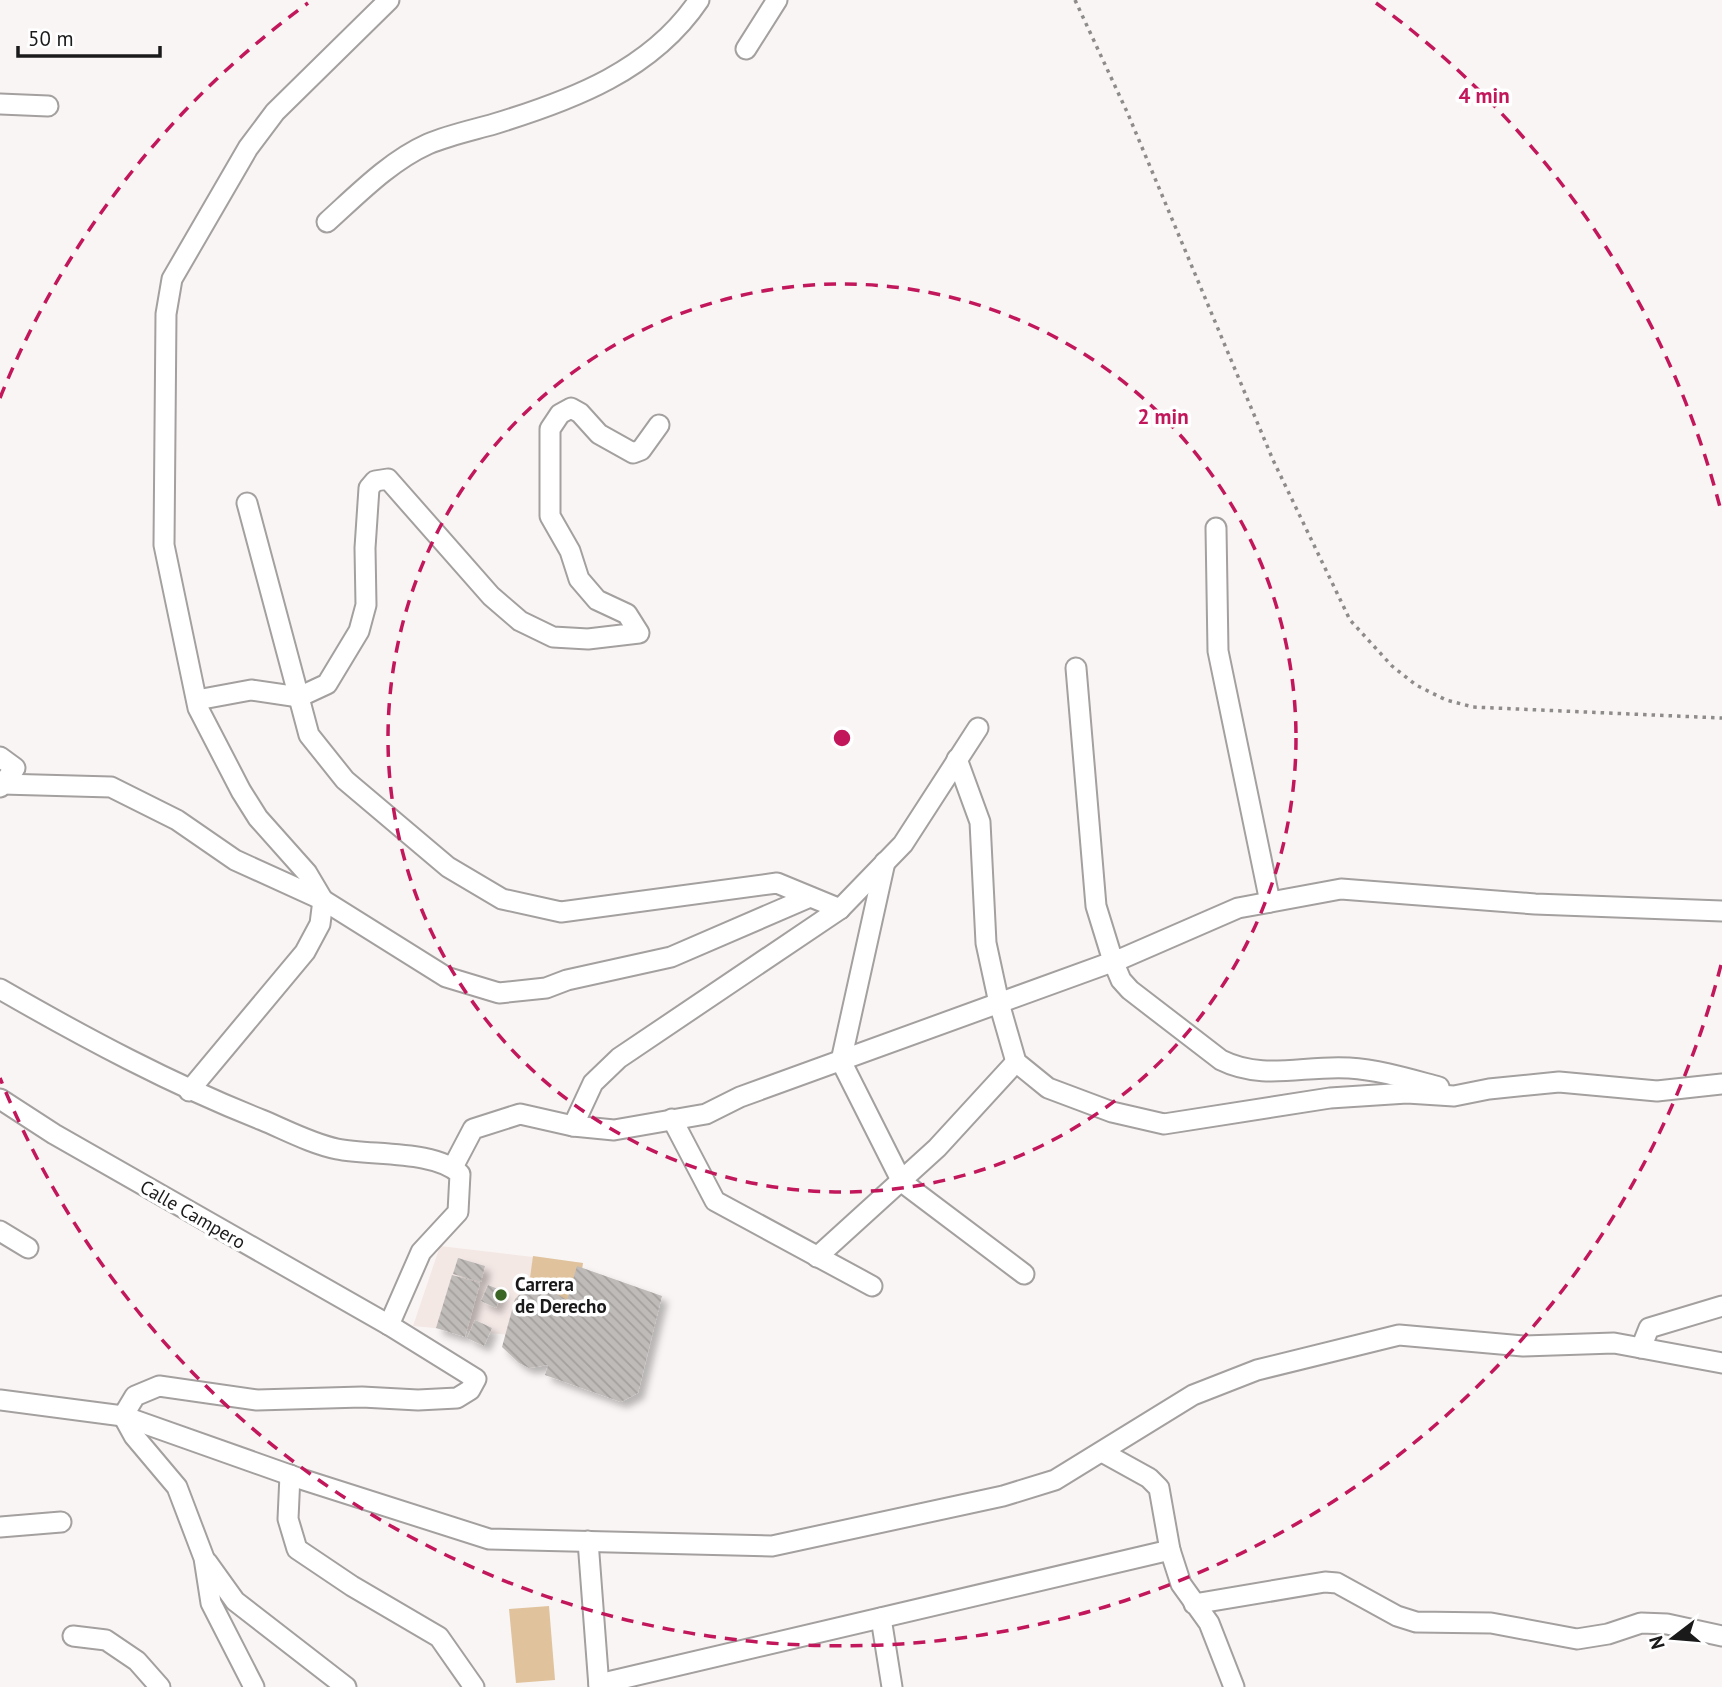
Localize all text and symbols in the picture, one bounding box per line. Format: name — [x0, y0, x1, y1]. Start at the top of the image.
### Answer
scale bar — [18, 14, 159, 58]
text: 50 m — [28, 25, 74, 52]
text: 4 min — [1458, 82, 1510, 109]
text: 2 min — [1137, 403, 1189, 430]
centre of rings — [830, 726, 854, 750]
street label: Calle Campero — [136, 1174, 250, 1254]
place label: Carrera de Derecho — [515, 1272, 607, 1318]
marker: Carrera de Derecho — [493, 1287, 509, 1303]
north arrow — [1638, 1603, 1708, 1673]
text: N — [1643, 1633, 1670, 1652]

